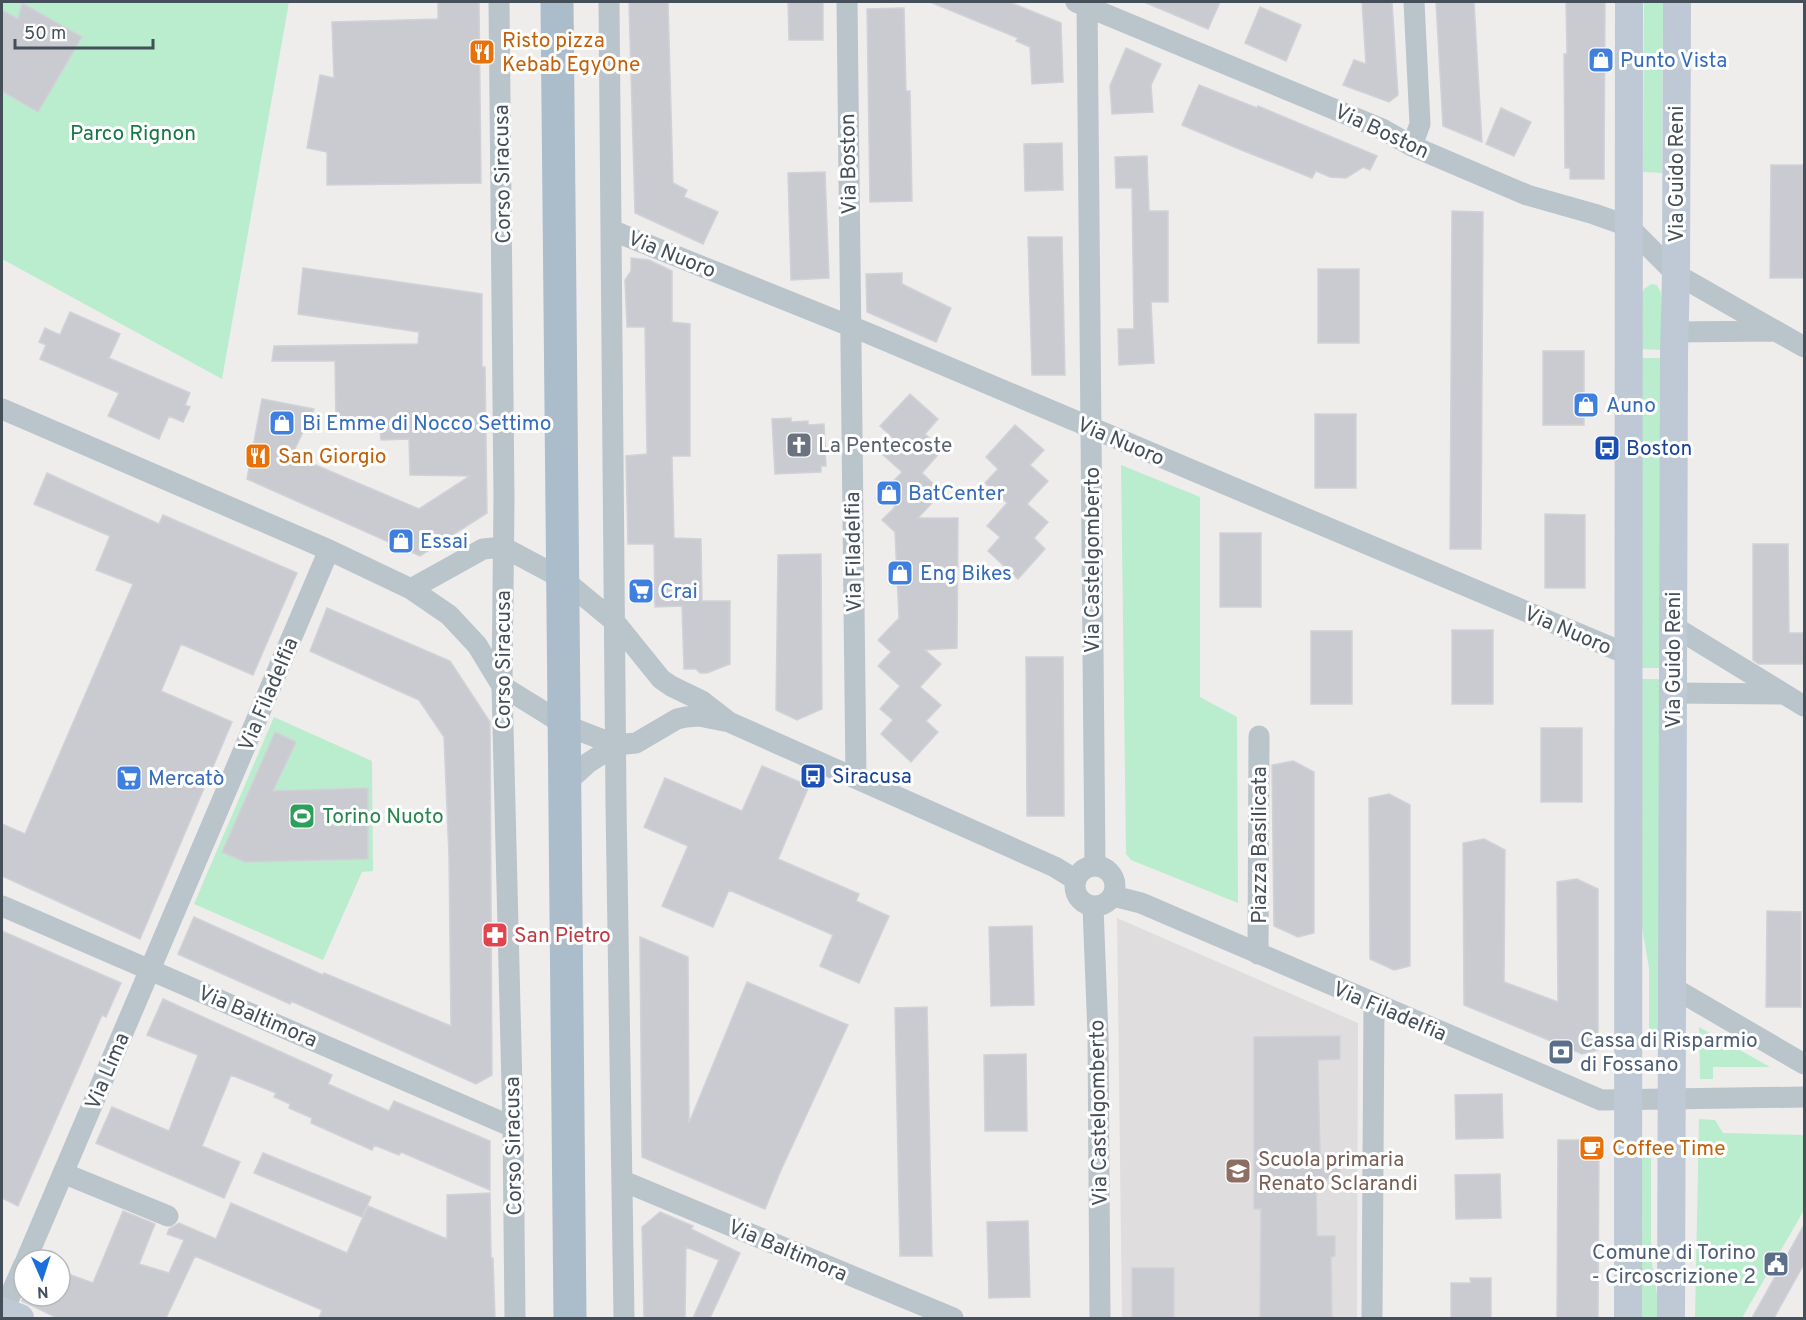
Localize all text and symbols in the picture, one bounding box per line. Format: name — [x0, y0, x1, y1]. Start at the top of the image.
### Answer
scale bar — [15, 12, 153, 50]
text: 50 m — [24, 23, 66, 46]
place label: Risto pizza Kebab EgyOne — [502, 28, 640, 79]
restaurant icon: Risto pizza Kebab EgyOne — [467, 37, 497, 67]
shop icon: Punto Vista — [1586, 45, 1616, 75]
place label: Punto Vista — [1620, 48, 1727, 75]
street label: Via Boston — [1330, 99, 1433, 166]
street label: Corso Siracusa — [489, 104, 518, 244]
street label: Via Guido Reni — [1664, 105, 1691, 243]
street label: Via Boston — [835, 113, 864, 215]
park label: Parco Rignon — [70, 121, 196, 148]
street label: Via Nuoro — [623, 226, 719, 285]
shop icon: Auno — [1571, 390, 1601, 420]
place label: Auno — [1606, 393, 1656, 420]
shop icon: Bi Emme di Nocco Settimo — [267, 408, 297, 438]
place label: Bi Emme di Nocco Settimo — [302, 411, 552, 438]
street label: Via Nuoro — [1073, 412, 1168, 473]
church icon: La Pentecoste — [784, 430, 814, 460]
place label: La Pentecoste — [818, 433, 952, 460]
bus stop icon: Boston — [1592, 433, 1622, 463]
place label: Boston — [1626, 436, 1692, 463]
restaurant icon: San Giorgio — [243, 441, 273, 471]
place label: San Giorgio — [278, 444, 387, 471]
street label: Via Castelgomberto — [1080, 467, 1107, 653]
shop icon: BatCenter — [874, 478, 904, 508]
place label: BatCenter — [908, 481, 1005, 508]
street label: Via Filadelfia — [840, 491, 869, 613]
shop icon: Essai — [386, 526, 416, 556]
place label: Essai — [420, 529, 468, 556]
shop icon: Eng Bikes — [885, 558, 915, 588]
place label: Eng Bikes — [920, 561, 1012, 588]
supermarket icon: Crai — [626, 576, 656, 606]
place label: Crai — [660, 579, 698, 606]
street label: Corso Siracusa — [491, 590, 518, 730]
street label: Via Guido Reni — [1661, 591, 1688, 729]
street label: Via Nuoro — [1520, 601, 1615, 662]
street label: Via Filadelfia — [233, 634, 305, 756]
bus stop icon: Siracusa — [798, 761, 828, 791]
supermarket icon: Mercatò — [114, 763, 144, 793]
place label: Siracusa — [832, 764, 912, 791]
place label: Mercatò — [148, 766, 225, 793]
street label: Piazza Basilicata — [1247, 766, 1274, 924]
sports icon: Torino Nuoto — [287, 801, 317, 831]
place label: Torino Nuoto — [322, 804, 444, 831]
pharmacy icon: San Pietro — [480, 920, 510, 950]
place label: San Pietro — [514, 923, 611, 950]
street label: Via Filadelfia — [1328, 976, 1450, 1048]
street label: Via Baltimora — [194, 980, 321, 1055]
street label: Via Castelgomberto — [1084, 1019, 1115, 1206]
place label: Cassa di Risparmio di Fossano — [1580, 1028, 1758, 1079]
street label: Via Lima — [80, 1029, 137, 1114]
bank icon: Cassa di Risparmio di Fossano — [1546, 1037, 1576, 1067]
street label: Corso Siracusa — [500, 1076, 529, 1216]
cafe icon: Coffee Time — [1577, 1133, 1607, 1163]
place label: Coffee Time — [1612, 1136, 1726, 1163]
place label: Scuola primaria Renato Sclarandi — [1258, 1147, 1418, 1198]
school or university icon: Scuola primaria Renato Sclarandi — [1223, 1156, 1253, 1186]
street label: Via Baltimora — [724, 1214, 851, 1289]
place label: Comune di Torino - Circoscrizione 2 — [1592, 1240, 1756, 1291]
north arrow — [12, 1248, 72, 1308]
public building icon: Comune di Torino - Circoscrizione 2 — [1761, 1249, 1791, 1279]
text: N — [36, 1281, 49, 1301]

